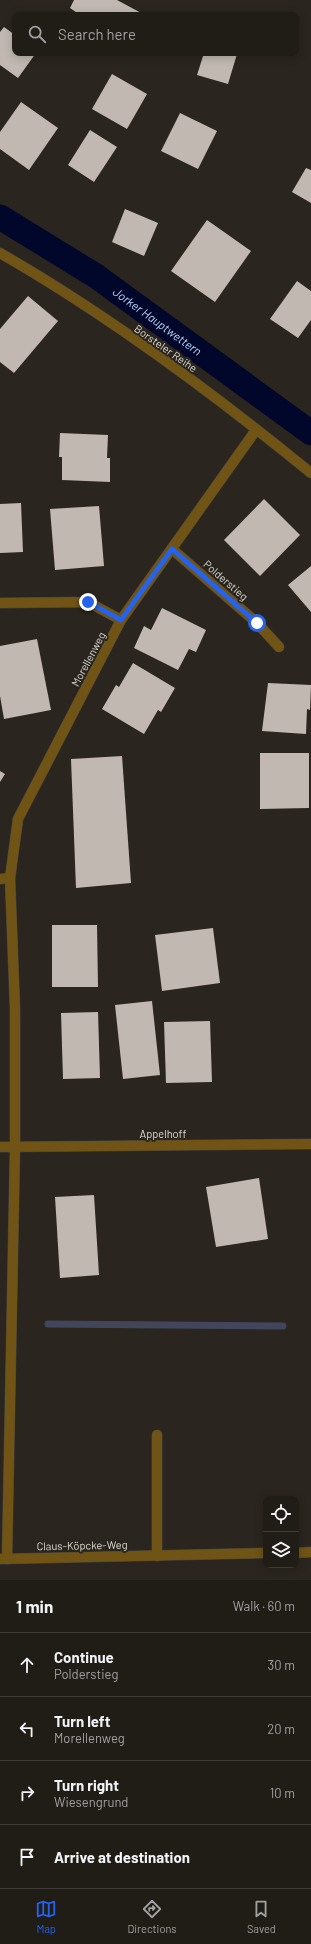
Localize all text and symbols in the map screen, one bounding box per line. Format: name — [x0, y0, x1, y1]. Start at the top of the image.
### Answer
search box — [12, 12, 299, 56]
icon: search — [26, 23, 48, 45]
text: Search here — [58, 25, 136, 43]
water label: Jorker Hauptwettern — [111, 284, 205, 358]
street label: Borsteler Reihe — [132, 322, 200, 374]
street label: Polderstieg — [201, 557, 251, 603]
route end — [79, 593, 97, 611]
route start — [248, 614, 266, 632]
street label: Morellenweg — [68, 629, 108, 689]
street label: Appelhoff — [140, 1127, 186, 1140]
map controls — [263, 1496, 299, 1568]
button: locate — [263, 1496, 299, 1532]
button: layers — [263, 1532, 299, 1568]
street label: Claus-Köpcke-Weg — [36, 1538, 128, 1552]
text: 1 min — [16, 1596, 53, 1616]
text: Walk · 60 m — [233, 1598, 295, 1614]
text: Continue — [54, 1648, 114, 1666]
icon: ahead — [16, 1654, 38, 1676]
text: 30 m — [268, 1657, 295, 1673]
text: Polderstieg — [54, 1666, 118, 1682]
text: Turn left — [54, 1712, 110, 1730]
icon: left — [16, 1718, 38, 1740]
text: 20 m — [267, 1721, 295, 1737]
text: Morellenweg — [54, 1730, 125, 1746]
text: Turn right — [54, 1776, 119, 1794]
icon: right — [16, 1782, 38, 1804]
text: 10 m — [270, 1785, 295, 1801]
text: Wiesengrund — [54, 1794, 128, 1810]
icon: arrive — [16, 1846, 38, 1868]
text: Arrive at destination — [54, 1848, 190, 1866]
tab: Map — [35, 1898, 57, 1935]
tab: Directions — [127, 1898, 177, 1935]
tab: Saved — [247, 1898, 276, 1935]

